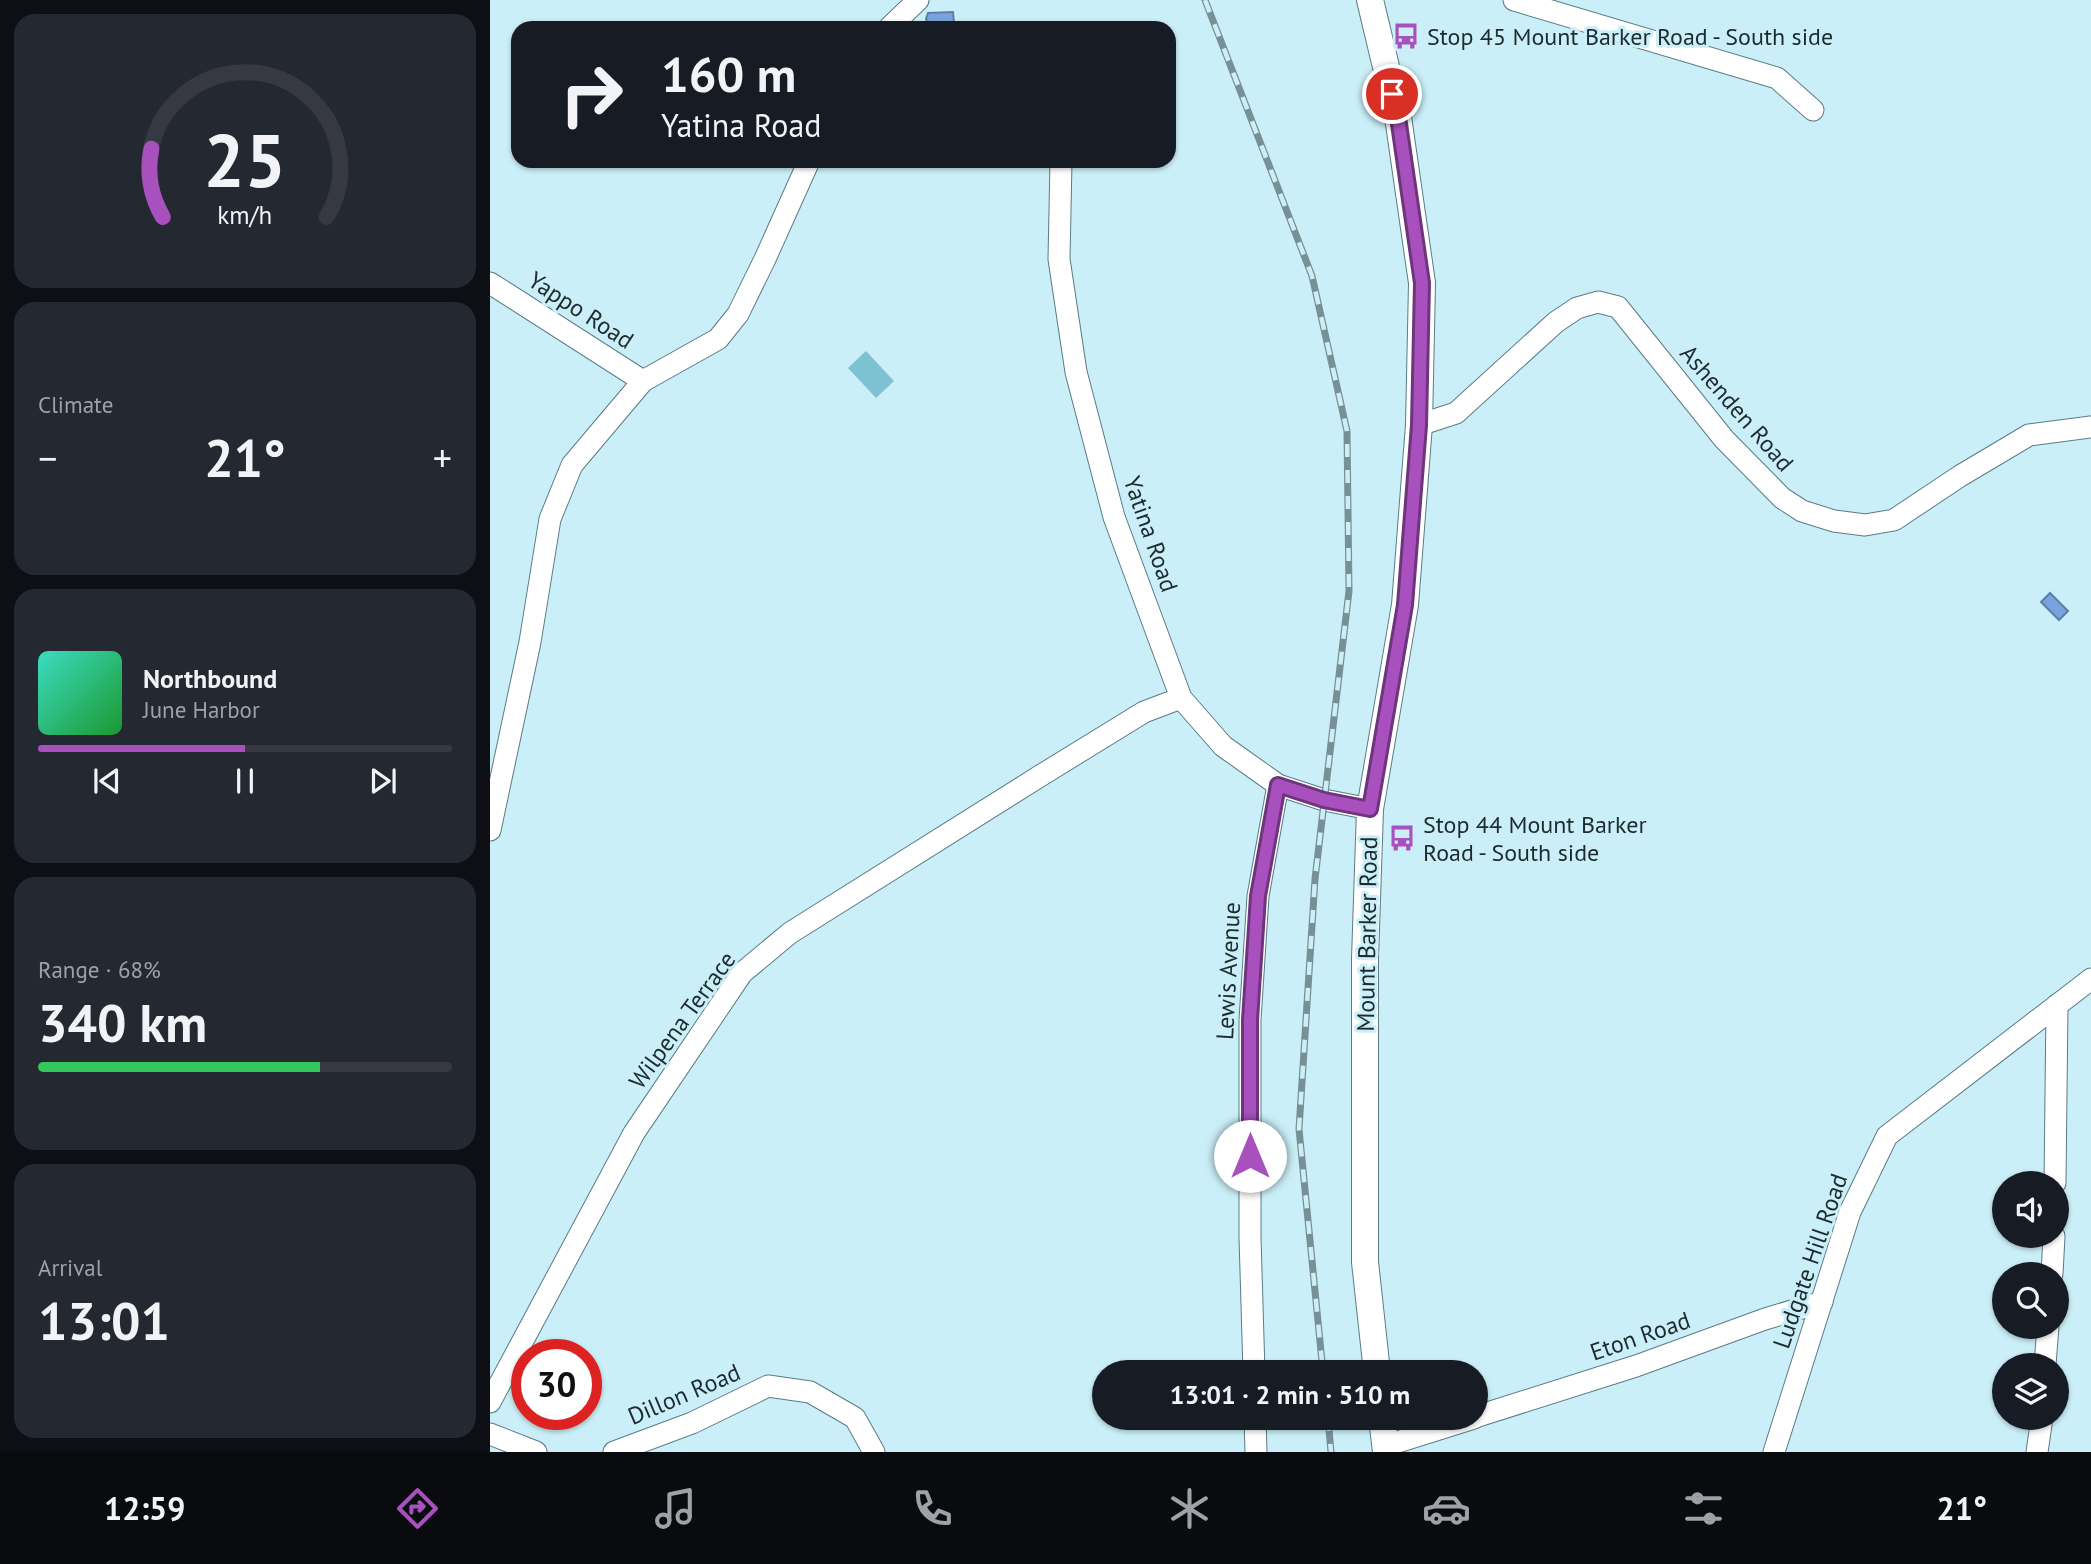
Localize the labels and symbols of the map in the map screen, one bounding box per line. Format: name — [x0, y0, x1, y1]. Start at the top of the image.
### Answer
bus stop icon: Stop 45 Mount Barker Road - South side — [1391, 21, 1421, 51]
place label: Stop 45 Mount Barker Road - South side — [1427, 21, 1833, 52]
pin — [1362, 64, 1422, 124]
street label: Yappo Road — [522, 264, 640, 356]
street label: Ashenden Road — [1673, 338, 1801, 478]
street label: Yatina Road — [1117, 472, 1185, 596]
place label: Stop 44 Mount Barker Road - South side — [1423, 809, 1647, 868]
bus stop icon: Stop 44 Mount Barker Road - South side — [1387, 823, 1417, 853]
street label: Mount Barker Road — [1350, 836, 1384, 1032]
street label: Lewis Avenue — [1209, 901, 1247, 1041]
street label: Wilpena Terrace — [622, 945, 742, 1095]
position arrow — [1213, 1119, 1287, 1193]
street label: Ludgate Hill Road — [1766, 1170, 1854, 1352]
street label: Eton Road — [1586, 1304, 1694, 1368]
speed limit sign: 30 — [511, 1339, 602, 1430]
street label: Dillon Road — [623, 1356, 745, 1432]

